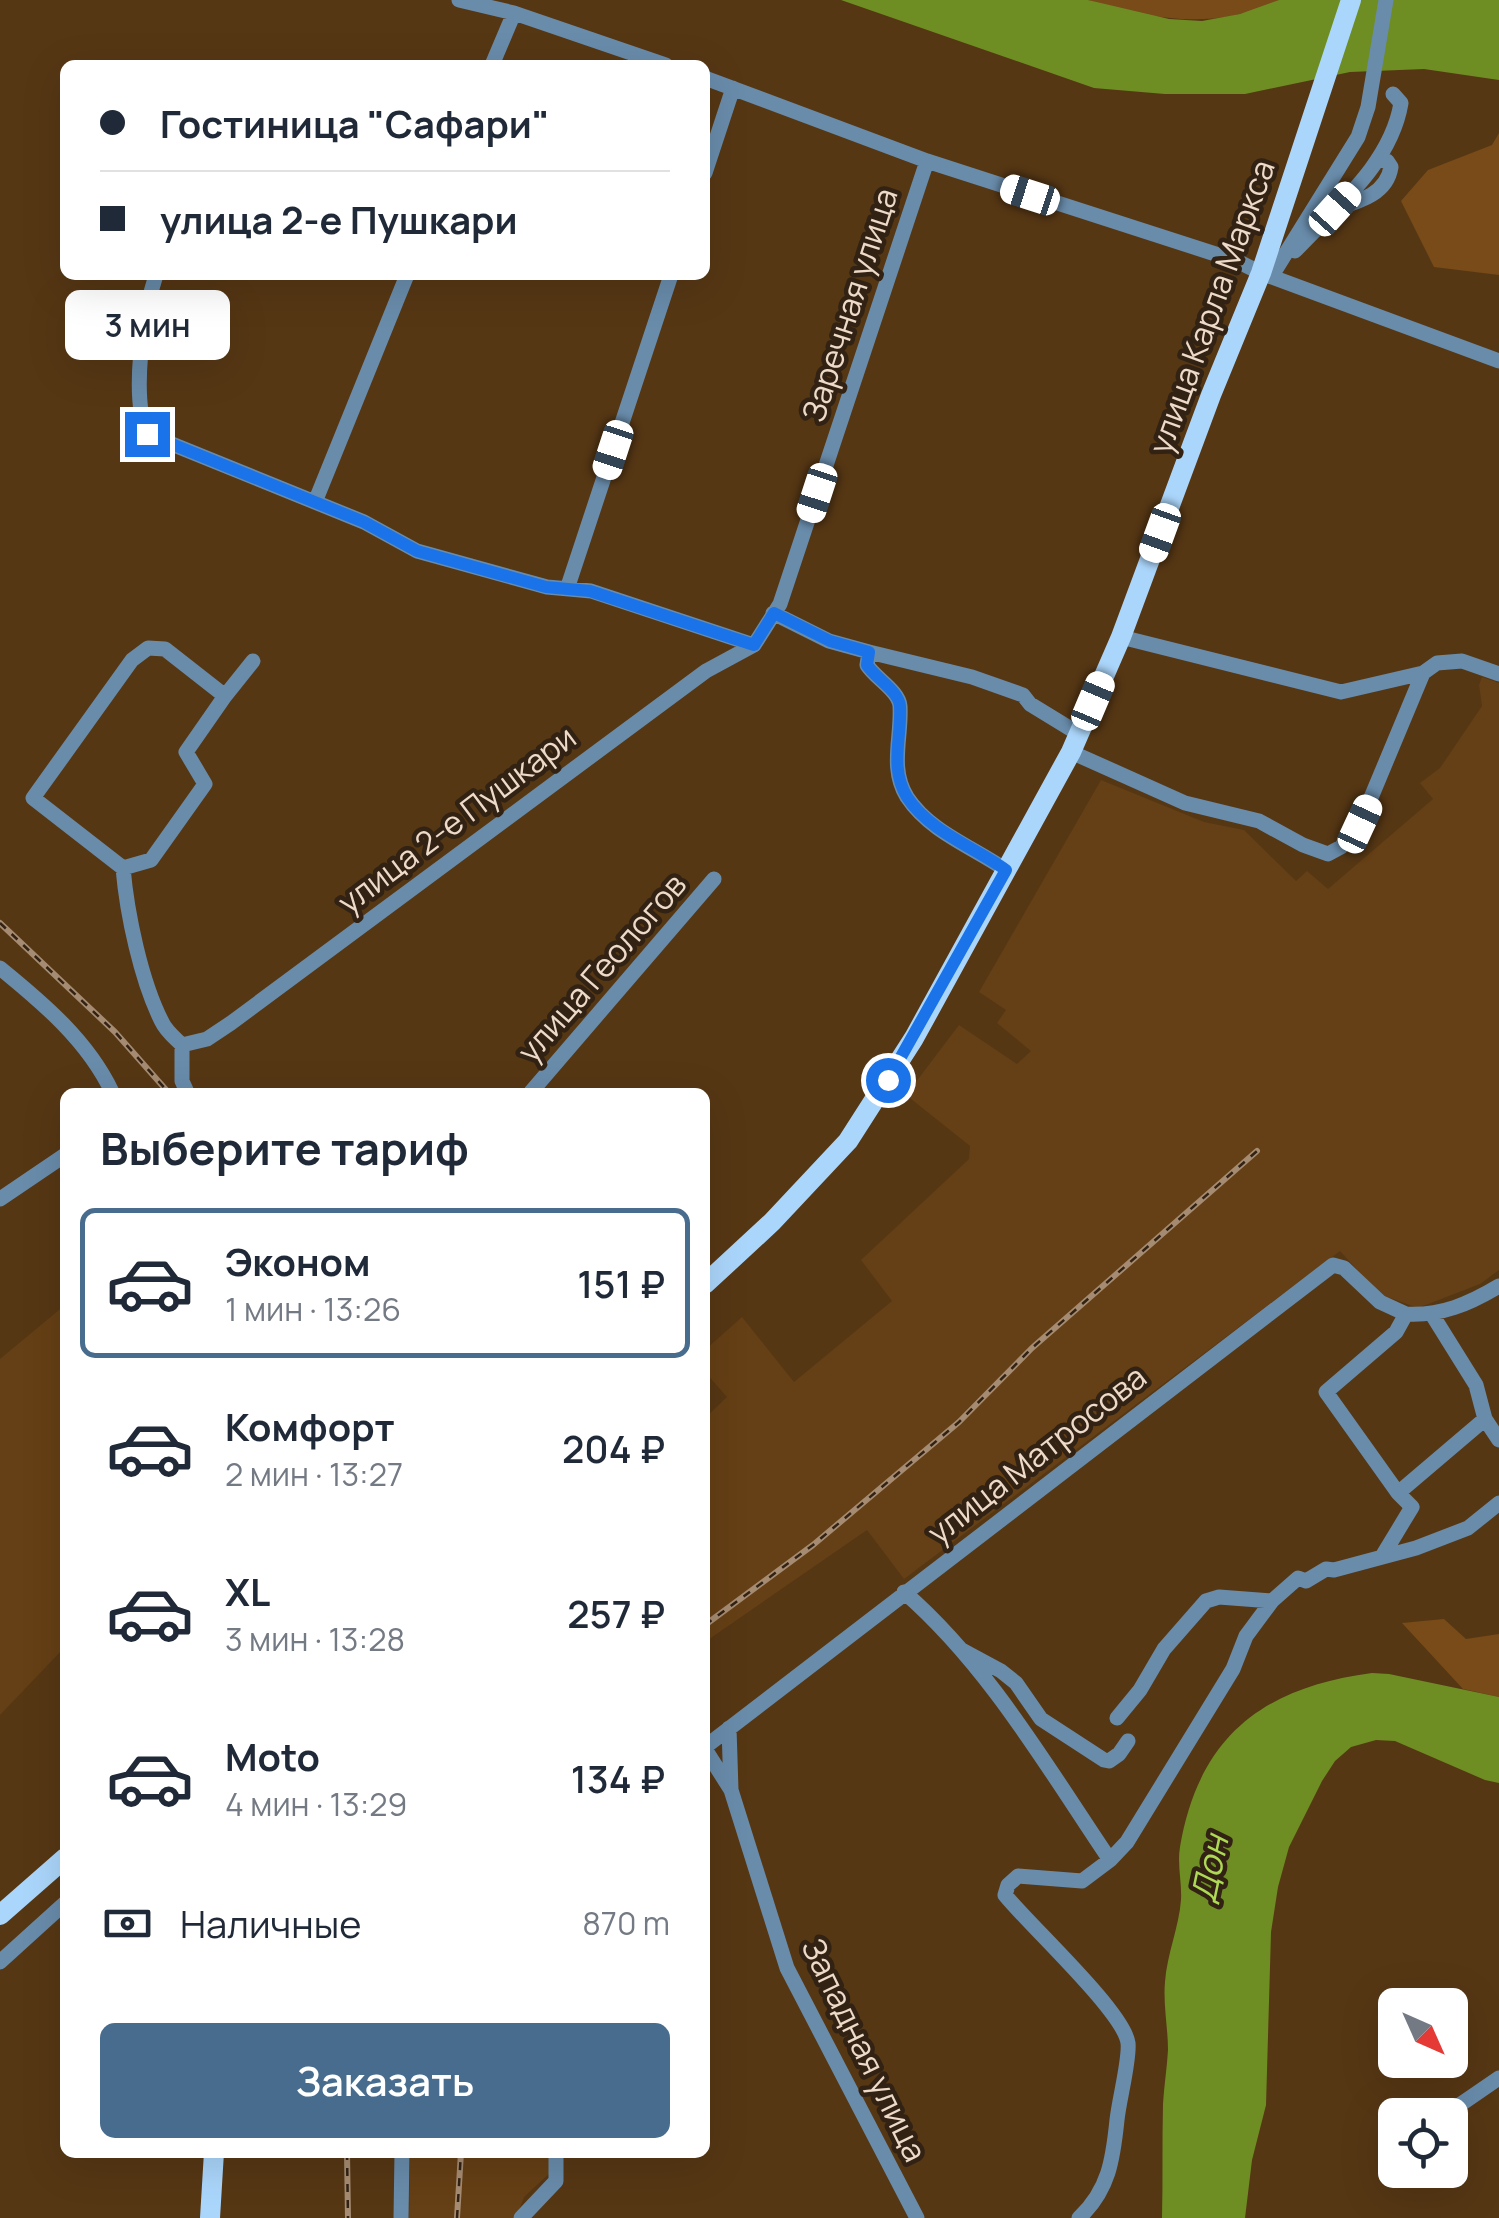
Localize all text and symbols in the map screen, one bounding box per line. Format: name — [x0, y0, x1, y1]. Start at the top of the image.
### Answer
text: Гостиница "Сафари" — [160, 97, 550, 149]
street label: улица Карла Маркса — [1137, 154, 1285, 460]
car — [997, 171, 1063, 219]
car — [1304, 177, 1366, 241]
street label: Заречная улица — [791, 182, 908, 427]
text: улица 2-е Пушкари — [160, 193, 518, 245]
callout: 3 мин — [64, 289, 230, 359]
text: 3 мин — [104, 303, 191, 347]
route end — [125, 412, 170, 457]
car — [589, 417, 637, 483]
car — [793, 460, 841, 526]
car — [1136, 500, 1184, 566]
car — [1067, 668, 1119, 734]
street label: улица 2-е Пушкари — [328, 715, 585, 923]
car — [1334, 790, 1386, 858]
street label: улица Геологов — [507, 863, 696, 1071]
route start — [866, 1058, 911, 1103]
text: Выберите тариф — [100, 1117, 469, 1179]
text: Эконом — [225, 1235, 371, 1287]
icon: car — [105, 1238, 195, 1328]
text: 151 ₽ — [577, 1257, 665, 1309]
text: 1 мин · 13:26 — [225, 1287, 401, 1331]
street label: улица Матросова — [918, 1355, 1155, 1554]
text: Комфорт — [225, 1400, 395, 1452]
icon: car — [105, 1403, 195, 1493]
text: 204 ₽ — [562, 1422, 665, 1474]
text: 2 мин · 13:27 — [225, 1452, 403, 1496]
text: XL — [225, 1565, 270, 1617]
icon: car — [105, 1568, 195, 1658]
text: 257 ₽ — [567, 1587, 665, 1639]
text: 3 мин · 13:28 — [225, 1617, 405, 1661]
text: Moto — [225, 1730, 320, 1782]
icon: car — [105, 1733, 195, 1823]
text: 134 ₽ — [571, 1752, 665, 1804]
text: 4 мин · 13:29 — [225, 1782, 407, 1826]
water label: Дон — [1179, 1829, 1240, 1907]
icon: cash — [100, 1896, 155, 1951]
text: Наличные — [180, 1897, 361, 1949]
text: 870 m — [582, 1901, 670, 1945]
street label: Западная улица — [792, 1931, 938, 2168]
north arrow — [1378, 1988, 1468, 2078]
map controls — [1378, 1988, 1468, 2188]
button: Заказать — [100, 2023, 670, 2138]
button: locate — [1378, 2098, 1468, 2188]

